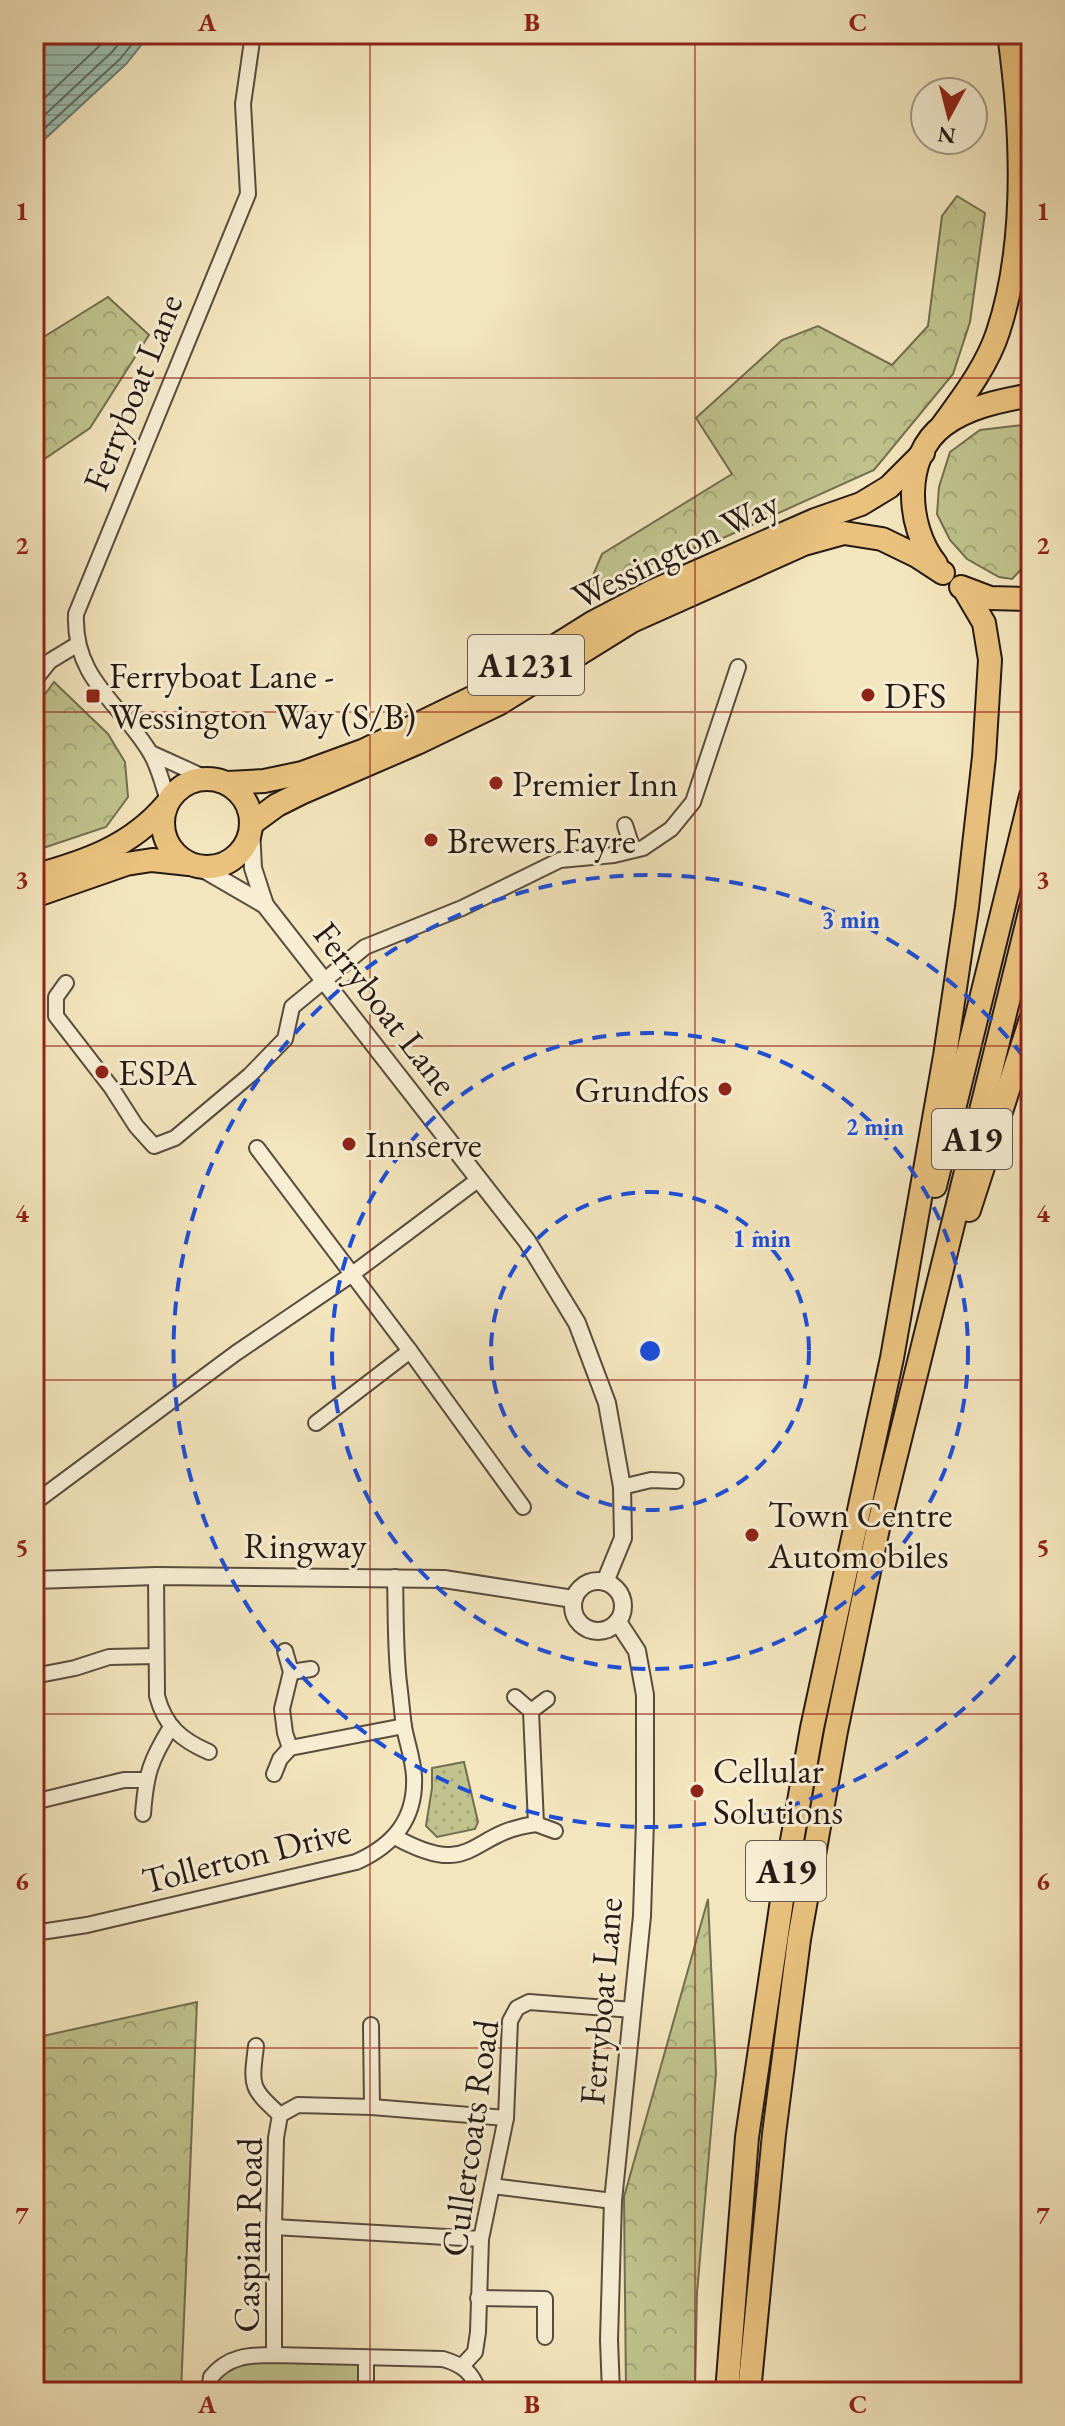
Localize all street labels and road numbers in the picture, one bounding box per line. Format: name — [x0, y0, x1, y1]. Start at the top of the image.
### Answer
street label: Ferryboat Lane — [72, 287, 193, 497]
street label: Wessington Way — [564, 479, 787, 620]
road number: A1231 — [468, 635, 584, 695]
street label: Ferryboat Lane — [303, 912, 468, 1105]
road number: A19 — [932, 1109, 1012, 1169]
street label: Ringway — [243, 1522, 367, 1569]
street label: Tollerton Drive — [137, 1807, 355, 1904]
road number: A19 — [746, 1841, 826, 1901]
street label: Ferryboat Lane — [568, 1895, 633, 2107]
street label: Cullercoats Road — [430, 2016, 509, 2260]
street label: Caspian Road — [222, 2136, 273, 2333]

